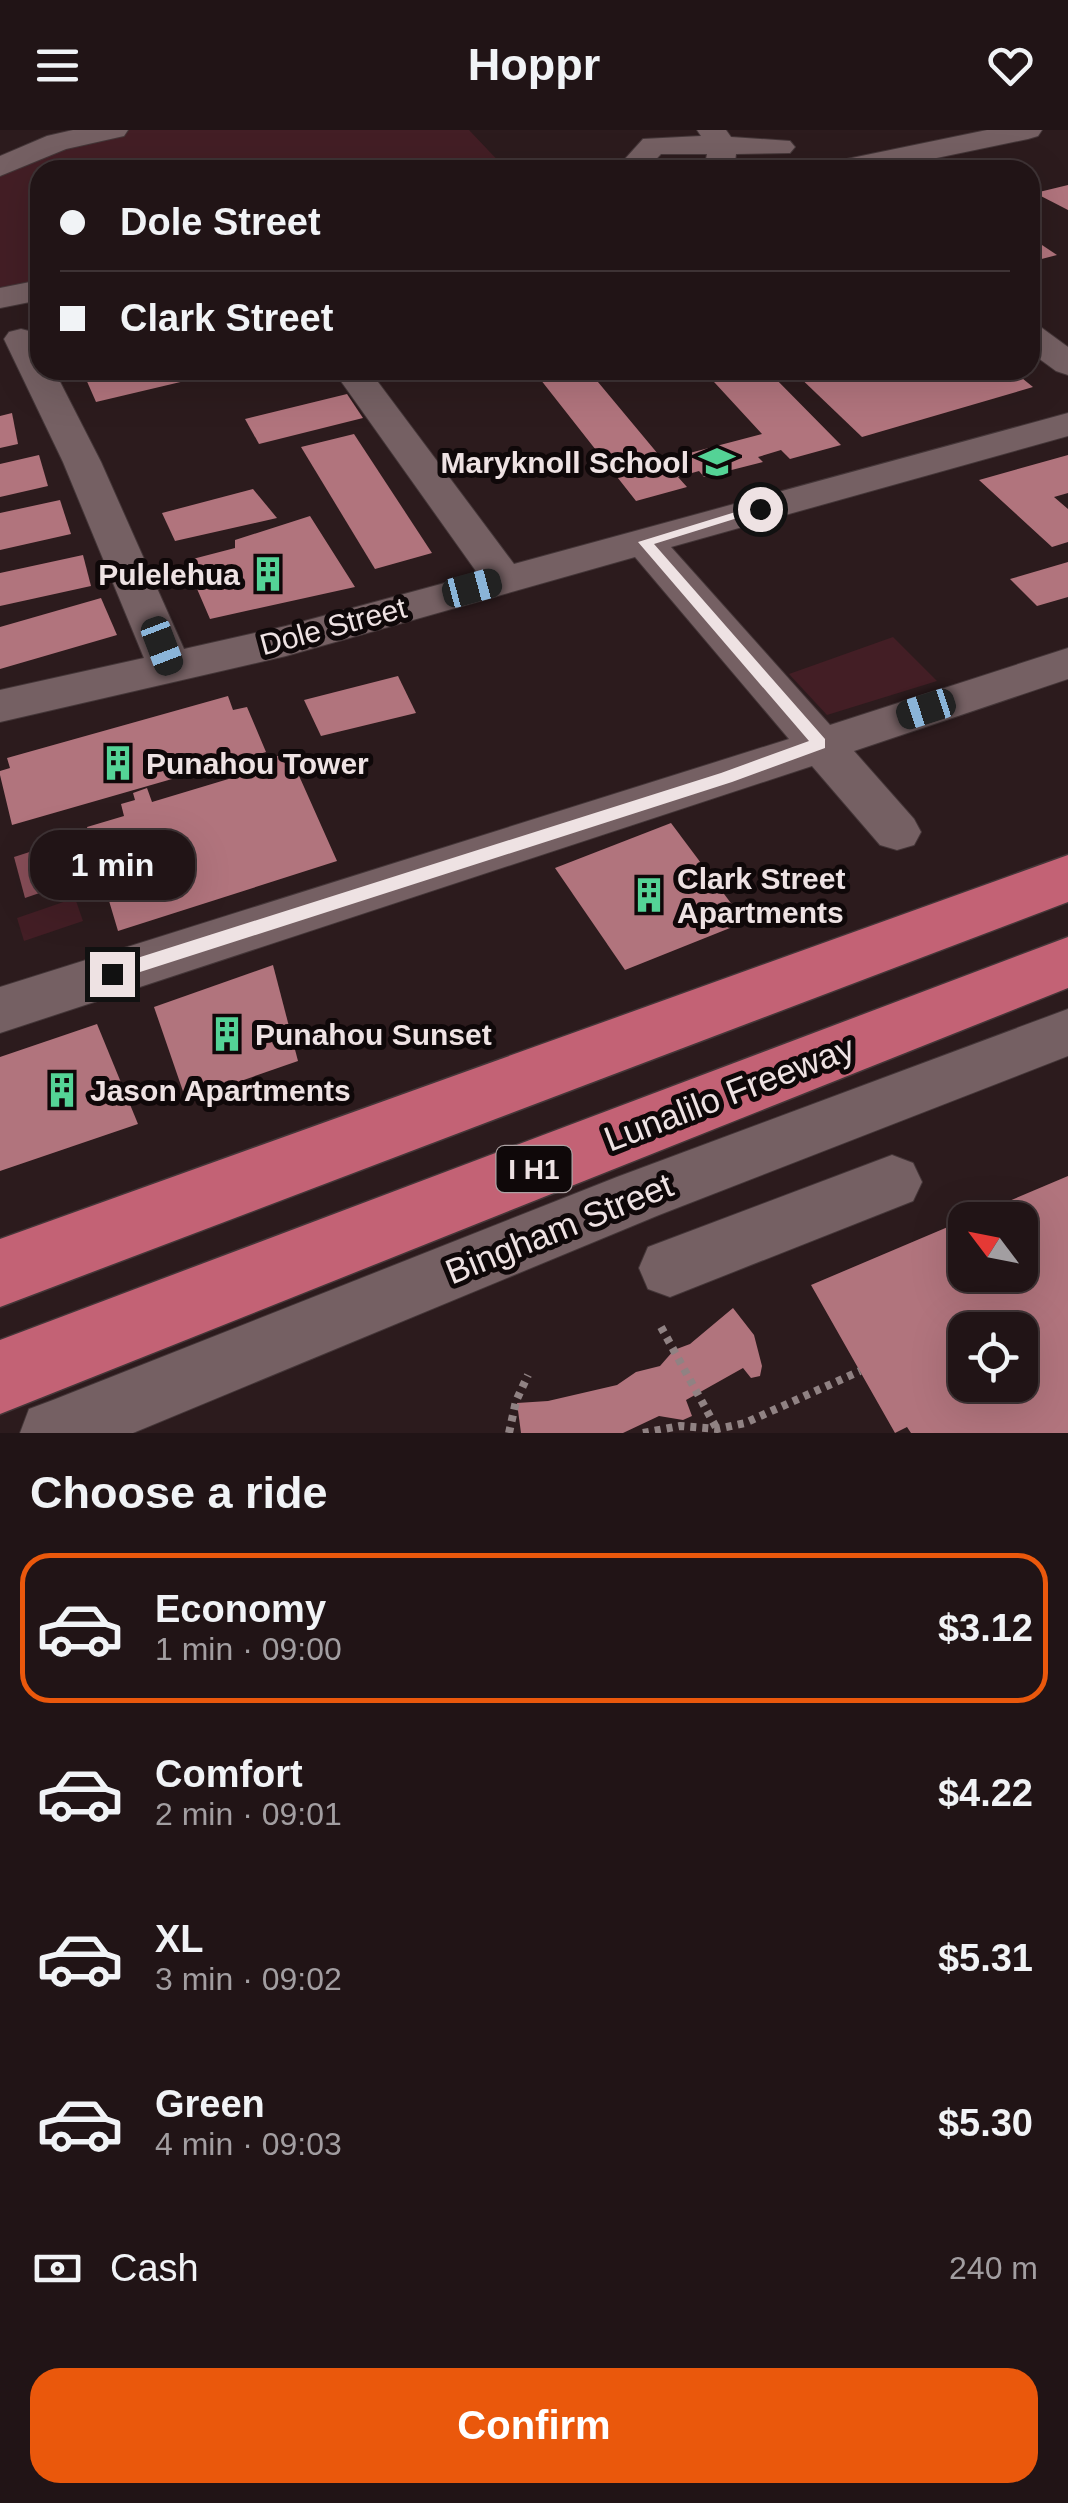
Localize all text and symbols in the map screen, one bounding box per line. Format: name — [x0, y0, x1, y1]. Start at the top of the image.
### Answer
icon: menu — [30, 38, 85, 93]
icon: heart — [983, 38, 1038, 93]
text: Hoppr — [468, 39, 600, 90]
text: Dole Street — [120, 201, 321, 243]
text: Clark Street — [120, 297, 333, 339]
school or university icon: Maryknoll School — [698, 443, 736, 481]
place label: Maryknoll School — [441, 446, 689, 479]
route start — [738, 487, 783, 532]
building icon: Pulelehua — [249, 555, 287, 593]
place label: Pulelehua — [98, 558, 240, 591]
car — [439, 566, 505, 610]
street label: Dole Street — [256, 590, 410, 661]
car — [137, 613, 187, 679]
car — [893, 685, 959, 733]
building icon: Punahou Tower — [99, 744, 137, 782]
place label: Punahou Tower — [146, 747, 369, 780]
callout: 1 min — [29, 829, 194, 899]
text: 1 min — [71, 847, 154, 883]
place label: Clark Street Apartments — [677, 862, 845, 929]
building icon: Clark Street Apartments — [630, 876, 668, 914]
route end — [90, 952, 135, 997]
building icon: Punahou Sunset — [208, 1015, 246, 1053]
place label: Punahou Sunset — [255, 1018, 492, 1051]
street label: Lunalilo Freeway — [599, 1027, 860, 1159]
building icon: Jason Apartments — [43, 1071, 81, 1109]
place label: Jason Apartments — [90, 1074, 351, 1107]
road number: I H1 — [496, 1146, 572, 1192]
street label: Bingham Street — [440, 1165, 678, 1291]
north arrow — [948, 1202, 1038, 1292]
map controls — [948, 1202, 1038, 1402]
button: locate — [948, 1312, 1038, 1402]
text: Choose a ride — [30, 1467, 328, 1518]
icon: car — [35, 1583, 125, 1673]
text: Economy — [155, 1588, 326, 1630]
text: $3.12 — [938, 1607, 1033, 1649]
text: 1 min · 09:00 — [155, 1631, 342, 1667]
icon: car — [35, 1748, 125, 1838]
text: Comfort — [155, 1753, 303, 1795]
text: $4.22 — [938, 1772, 1033, 1814]
text: 2 min · 09:01 — [155, 1796, 342, 1832]
icon: car — [35, 1913, 125, 2003]
text: XL — [155, 1918, 204, 1960]
text: $5.31 — [938, 1937, 1033, 1979]
text: 3 min · 09:02 — [155, 1961, 342, 1997]
icon: car — [35, 2078, 125, 2168]
text: Green — [155, 2083, 265, 2125]
text: $5.30 — [938, 2102, 1033, 2144]
text: 4 min · 09:03 — [155, 2126, 342, 2162]
icon: cash — [30, 2241, 85, 2296]
text: Cash — [110, 2247, 199, 2289]
text: 240 m — [949, 2250, 1038, 2286]
button: Confirm — [30, 2368, 1038, 2483]

